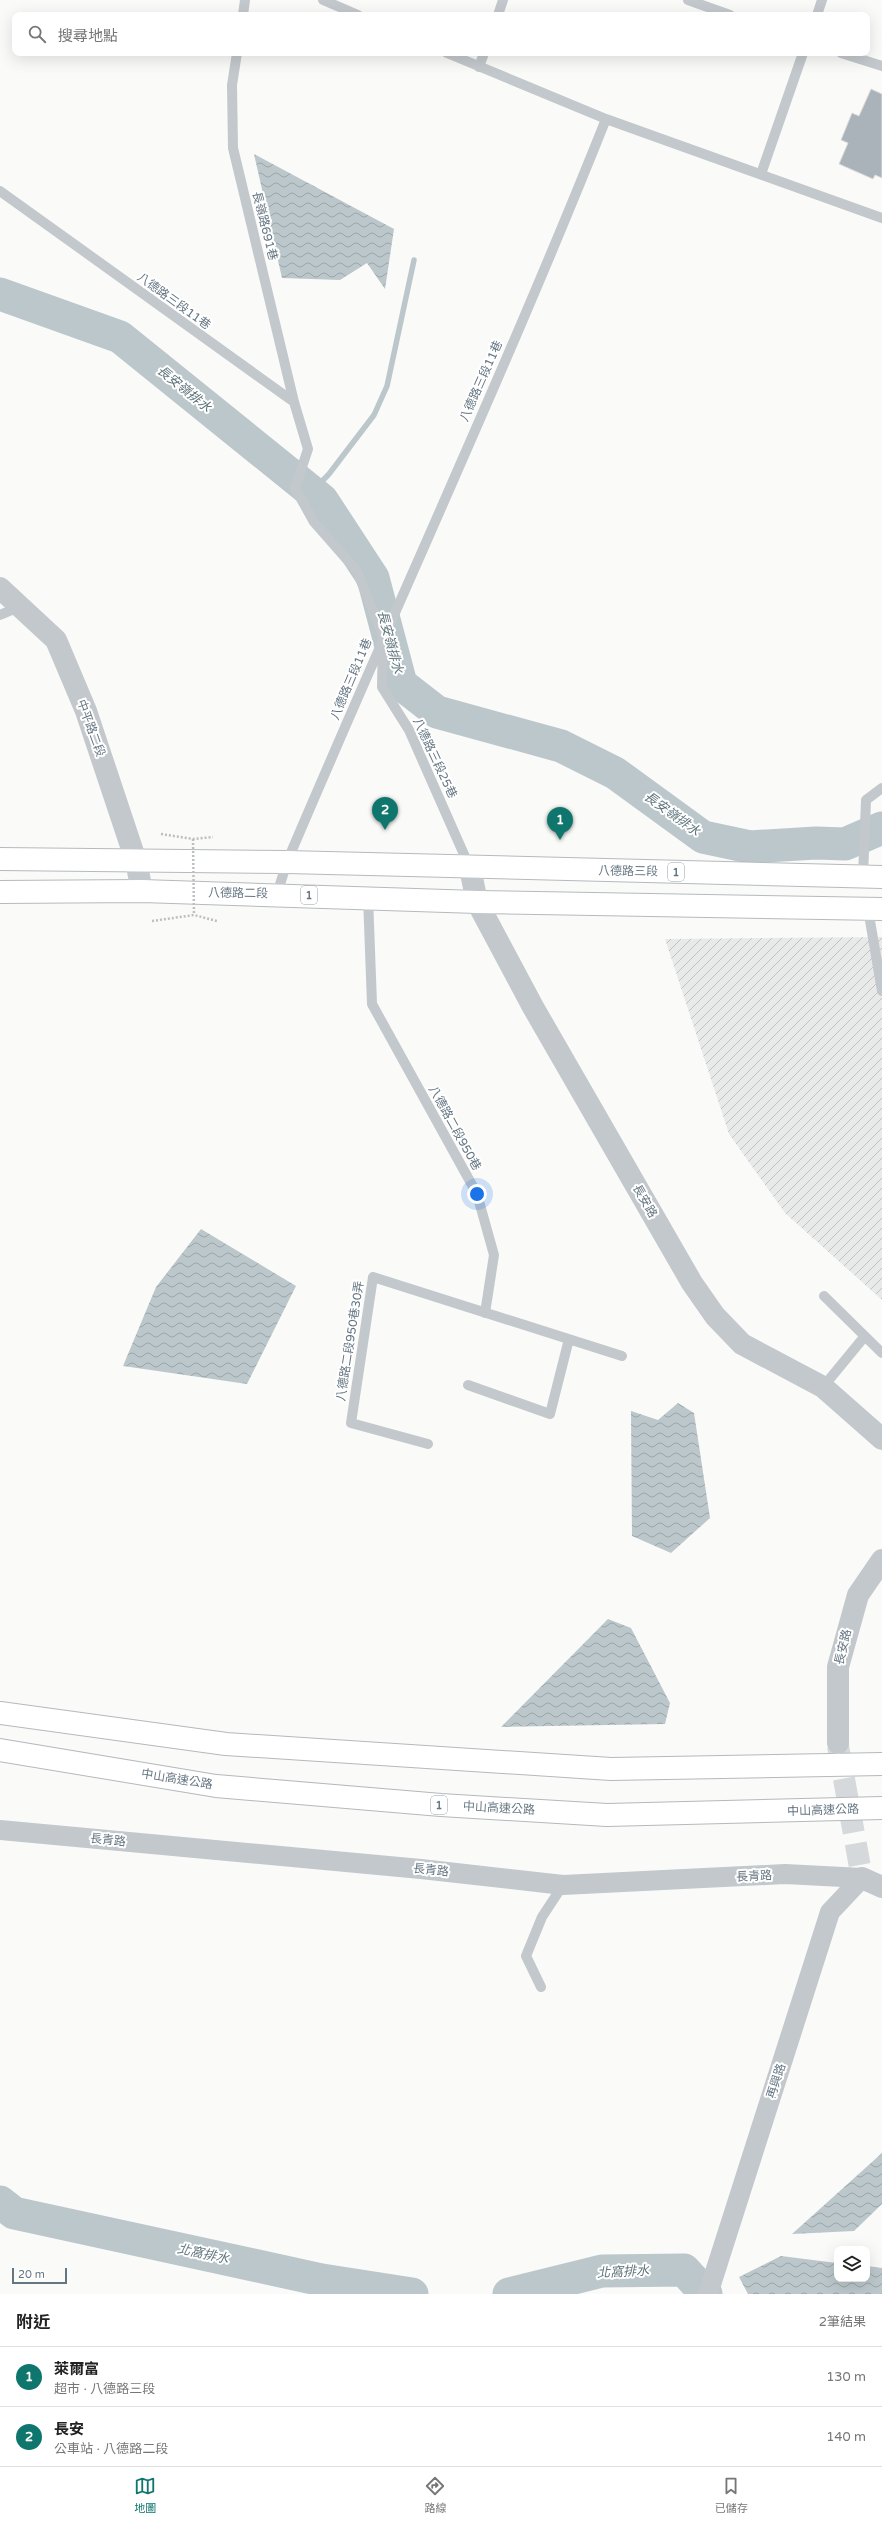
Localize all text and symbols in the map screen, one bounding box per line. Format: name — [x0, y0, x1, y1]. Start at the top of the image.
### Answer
search box — [12, 12, 870, 56]
icon: search — [26, 23, 48, 45]
text: 搜尋地點 — [58, 27, 118, 45]
street label: 長嶺路691巷 — [250, 190, 280, 262]
street label: 八德路三段11巷 — [135, 270, 213, 332]
street label: 八德路三段11巷 — [457, 338, 505, 424]
water label: 長安嶺排水 — [154, 362, 215, 416]
water label: 長安嶺排水 — [374, 609, 406, 676]
street label: 八德路三段11巷 — [328, 636, 374, 722]
street label: 中平路二段 — [74, 697, 108, 759]
street label: 八德路三段25巷 — [410, 716, 460, 800]
water label: 長安嶺排水 — [641, 788, 704, 840]
pin: 2 — [372, 797, 398, 830]
pin: 1 — [547, 807, 573, 840]
street label: 八德路三段 — [598, 863, 658, 879]
road number: 1 — [668, 863, 684, 881]
street label: 八德路二段 — [208, 885, 268, 901]
road number: 1 — [301, 886, 317, 904]
street label: 八德路二段950巷 — [426, 1083, 484, 1173]
street label: 長安路 — [630, 1182, 660, 1220]
your location — [467, 1184, 487, 1204]
street label: 八德路二段950巷30弄 — [334, 1280, 366, 1402]
street label: 長安路 — [832, 1628, 854, 1666]
street label: 中山高速公路 — [140, 1766, 214, 1792]
road number: 1 — [431, 1796, 447, 1814]
street label: 中山高速公路 — [463, 1799, 535, 1817]
street label: 中山高速公路 — [787, 1802, 859, 1818]
street label: 長青路 — [89, 1831, 127, 1849]
street label: 長青路 — [412, 1861, 450, 1879]
street label: 長青路 — [736, 1868, 772, 1884]
street label: 再興路 — [764, 2062, 788, 2100]
water label: 北窩排水 — [176, 2241, 231, 2267]
map controls — [834, 2246, 870, 2282]
button: layers — [834, 2246, 870, 2282]
water label: 北窩排水 — [597, 2263, 650, 2281]
scale bar — [12, 2266, 67, 2285]
text: 20 m — [18, 2268, 45, 2281]
text: 附近 — [16, 2312, 50, 2333]
text: 2筆結果 — [819, 2314, 866, 2330]
text: 萊爾富 — [54, 2360, 99, 2378]
text: 1 — [25, 2369, 33, 2385]
text: 130 m — [826, 2369, 866, 2385]
text: 超市 · 八德路三段 — [54, 2381, 155, 2397]
text: 長安 — [54, 2420, 84, 2438]
text: 2 — [25, 2429, 33, 2445]
text: 140 m — [826, 2429, 866, 2445]
text: 公車站 · 八德路二段 — [54, 2441, 168, 2457]
tab: 地圖 — [134, 2475, 156, 2515]
tab: 路線 — [424, 2475, 446, 2515]
tab: 已儲存 — [715, 2475, 748, 2515]

